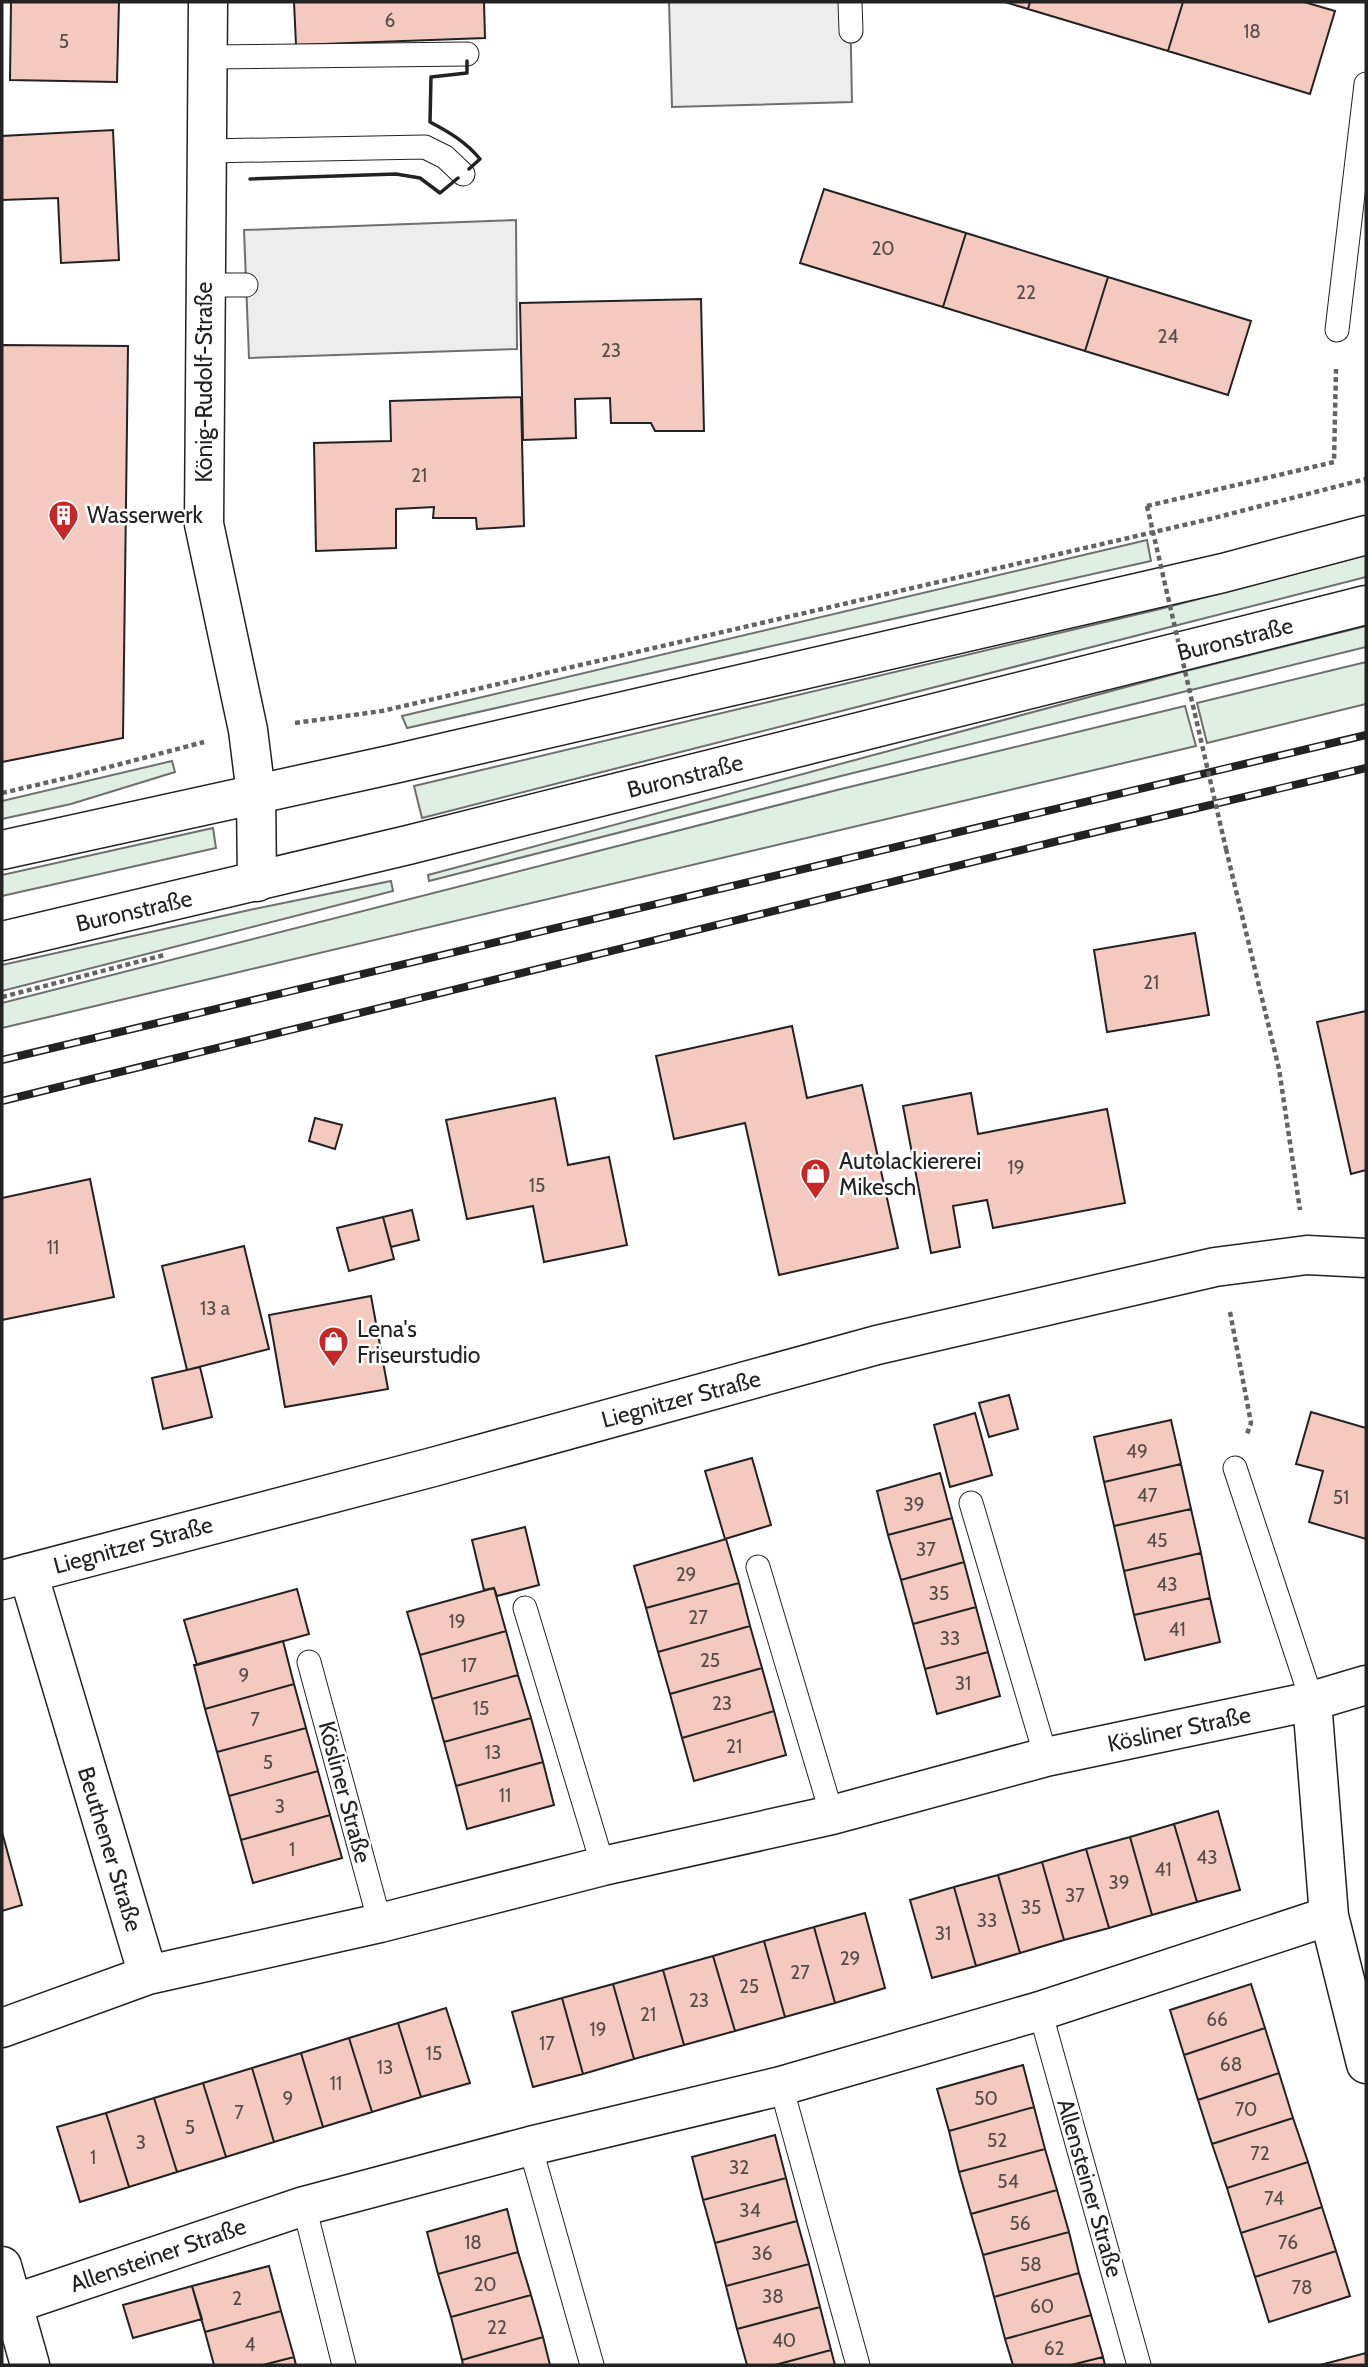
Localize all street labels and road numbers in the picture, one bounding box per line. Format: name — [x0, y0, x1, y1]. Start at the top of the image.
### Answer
street label: König-Rudolf-Straße — [190, 281, 218, 482]
street label: Buronstraße — [1174, 611, 1296, 667]
street label: Buronstraße — [624, 748, 746, 804]
street label: Buronstraße — [73, 884, 195, 938]
street label: Liegnitzer Straße — [598, 1364, 764, 1434]
street label: Liegnitzer Straße — [50, 1510, 216, 1580]
street label: Kösliner Straße — [1105, 1700, 1253, 1758]
street label: Kösliner Straße — [313, 1718, 377, 1866]
street label: Beuthener Straße — [72, 1763, 148, 1935]
street label: Allensteiner Straße — [1051, 2096, 1129, 2281]
street label: Allensteiner Straße — [66, 2212, 250, 2298]

